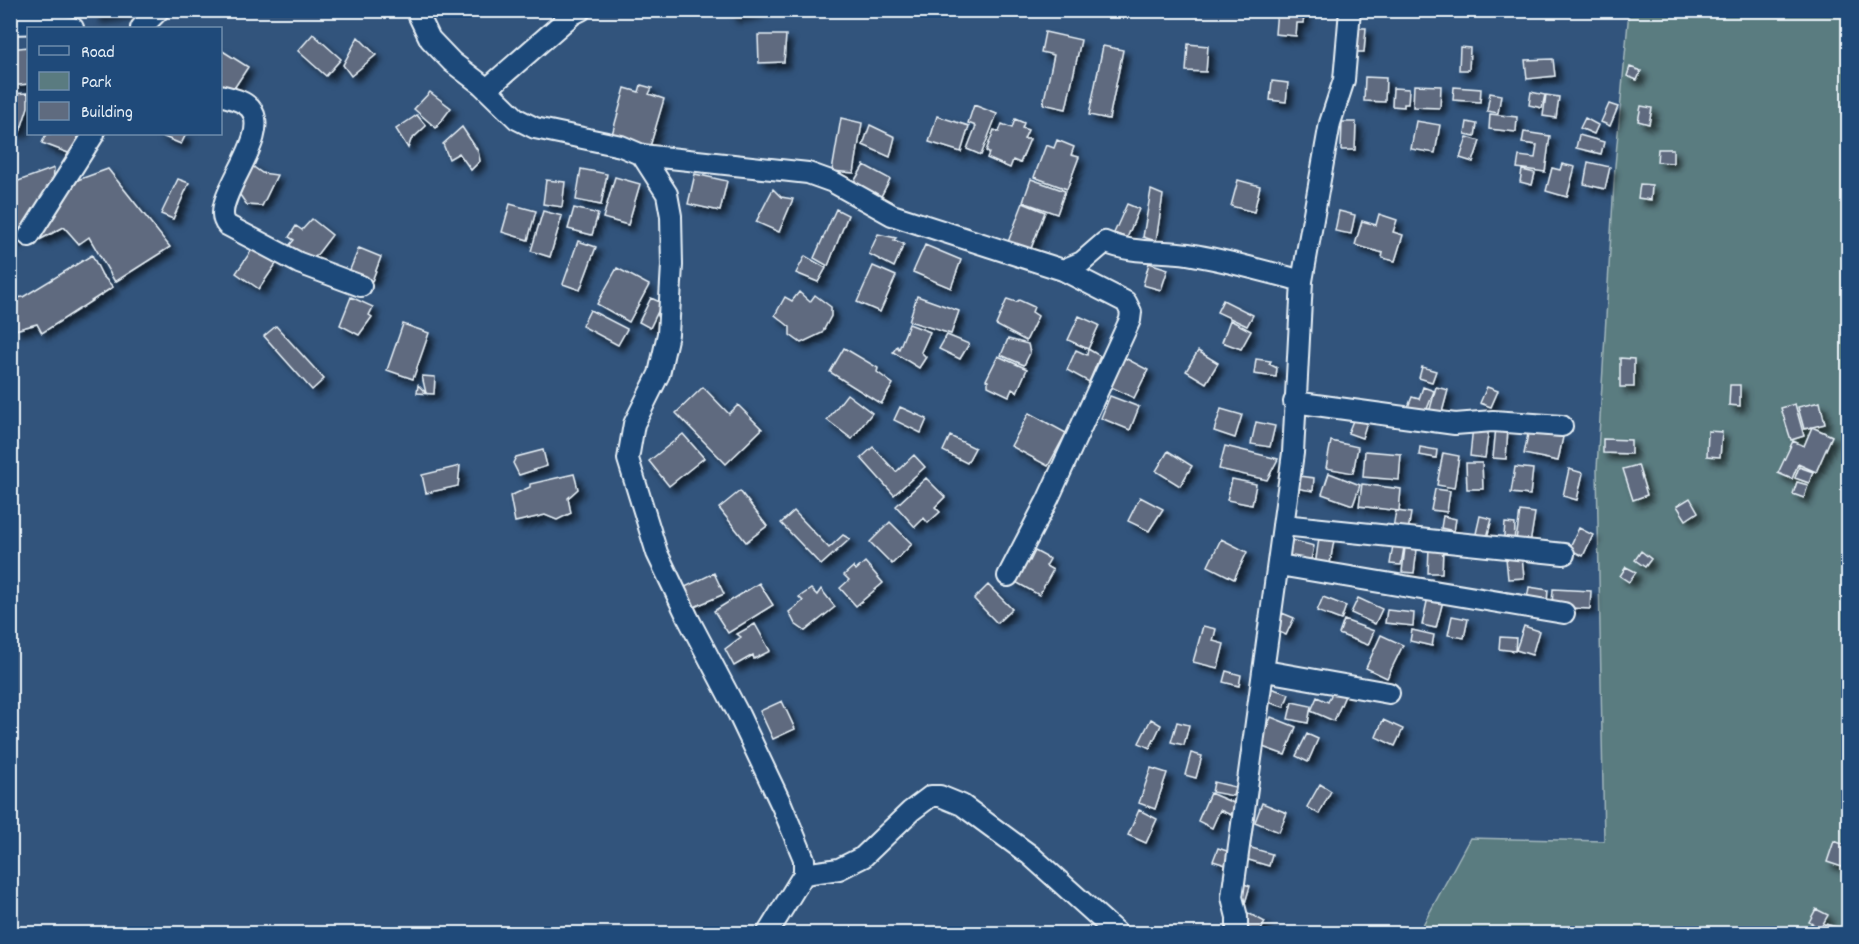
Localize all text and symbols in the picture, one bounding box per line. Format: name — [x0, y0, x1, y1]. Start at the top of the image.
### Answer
legend — [27, 27, 222, 135]
text: Road — [81, 41, 115, 66]
text: Park — [81, 71, 112, 96]
text: Building — [81, 101, 133, 126]

